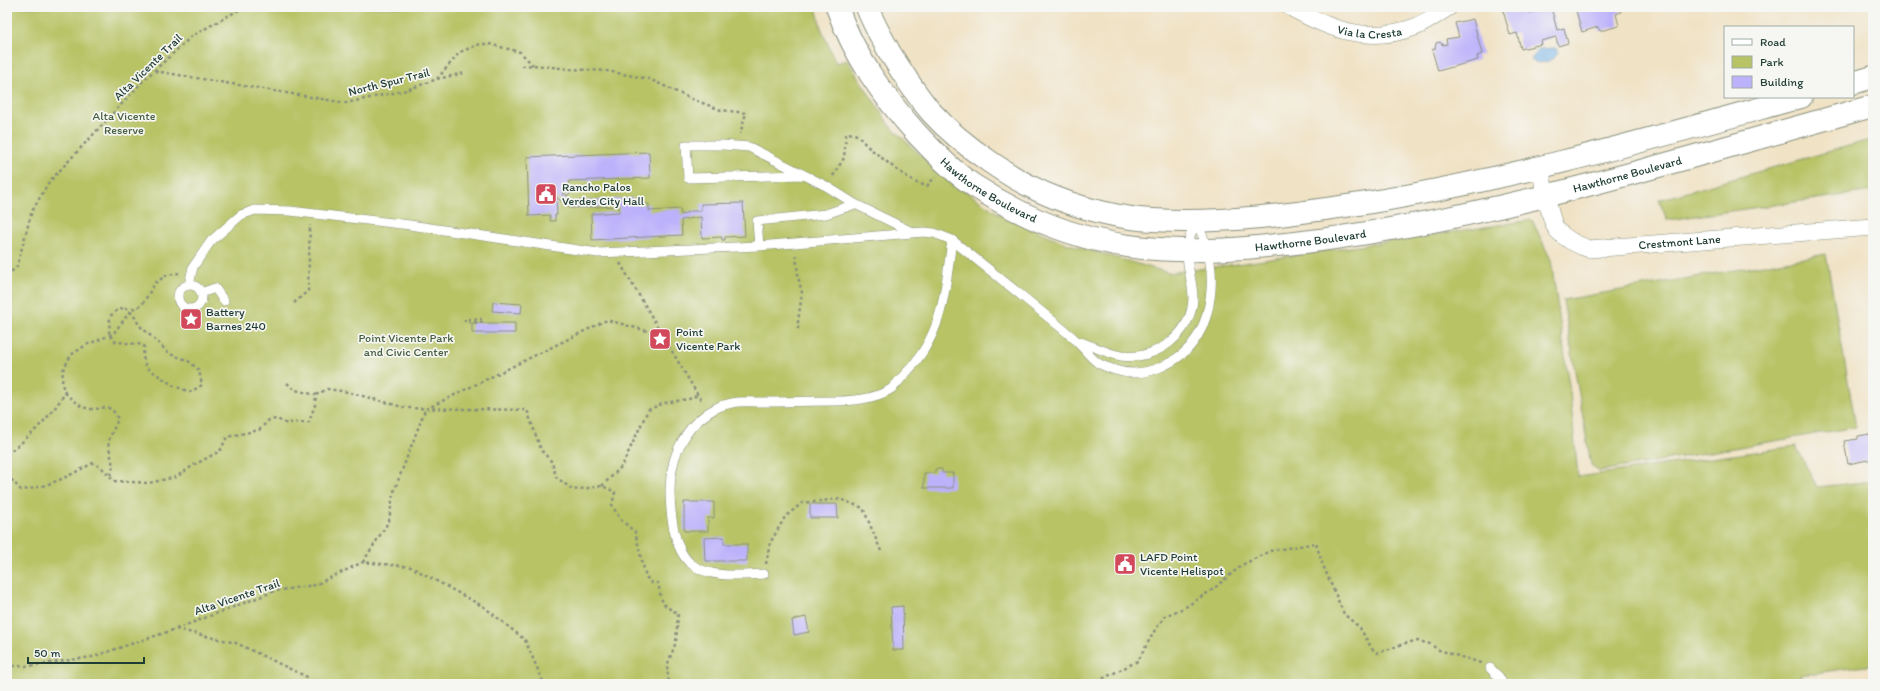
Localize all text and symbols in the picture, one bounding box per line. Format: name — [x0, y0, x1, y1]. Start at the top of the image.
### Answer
street label: Via la Cresta — [1336, 22, 1403, 42]
legend — [1724, 26, 1854, 98]
street label: Alta Vicente Trail — [111, 30, 186, 103]
text: Road — [1760, 35, 1786, 49]
text: Park — [1760, 55, 1784, 69]
street label: North Spur Trail — [347, 65, 432, 99]
text: Building — [1760, 75, 1804, 89]
park label: Alta Vicente Reserve — [92, 109, 156, 137]
street label: Hawthorne Boulevard — [1572, 153, 1684, 196]
street label: Hawthorne Boulevard — [937, 155, 1040, 226]
place label: Rancho Palos Verdes City Hall — [562, 180, 645, 208]
public building icon: Rancho Palos Verdes City Hall — [533, 181, 559, 207]
street label: Hawthorne Boulevard — [1254, 226, 1368, 254]
street label: Crestmont Lane — [1638, 232, 1722, 252]
place label: Battery Barnes 240 — [206, 305, 266, 333]
place icon: Battery Barnes 240 — [178, 306, 204, 332]
place label: Point Vicente Park — [676, 325, 740, 353]
place icon: Point Vicente Park — [647, 326, 673, 352]
park label: Point Vicente Park and Civic Center — [359, 331, 454, 359]
place label: LAFD Point Vicente Helispot — [1140, 550, 1224, 578]
public building icon: LAFD Point Vicente Helispot — [1112, 551, 1138, 577]
street label: Alta Vicente Trail — [192, 576, 282, 618]
scale bar — [28, 639, 144, 665]
text: 50 m — [34, 646, 60, 660]

